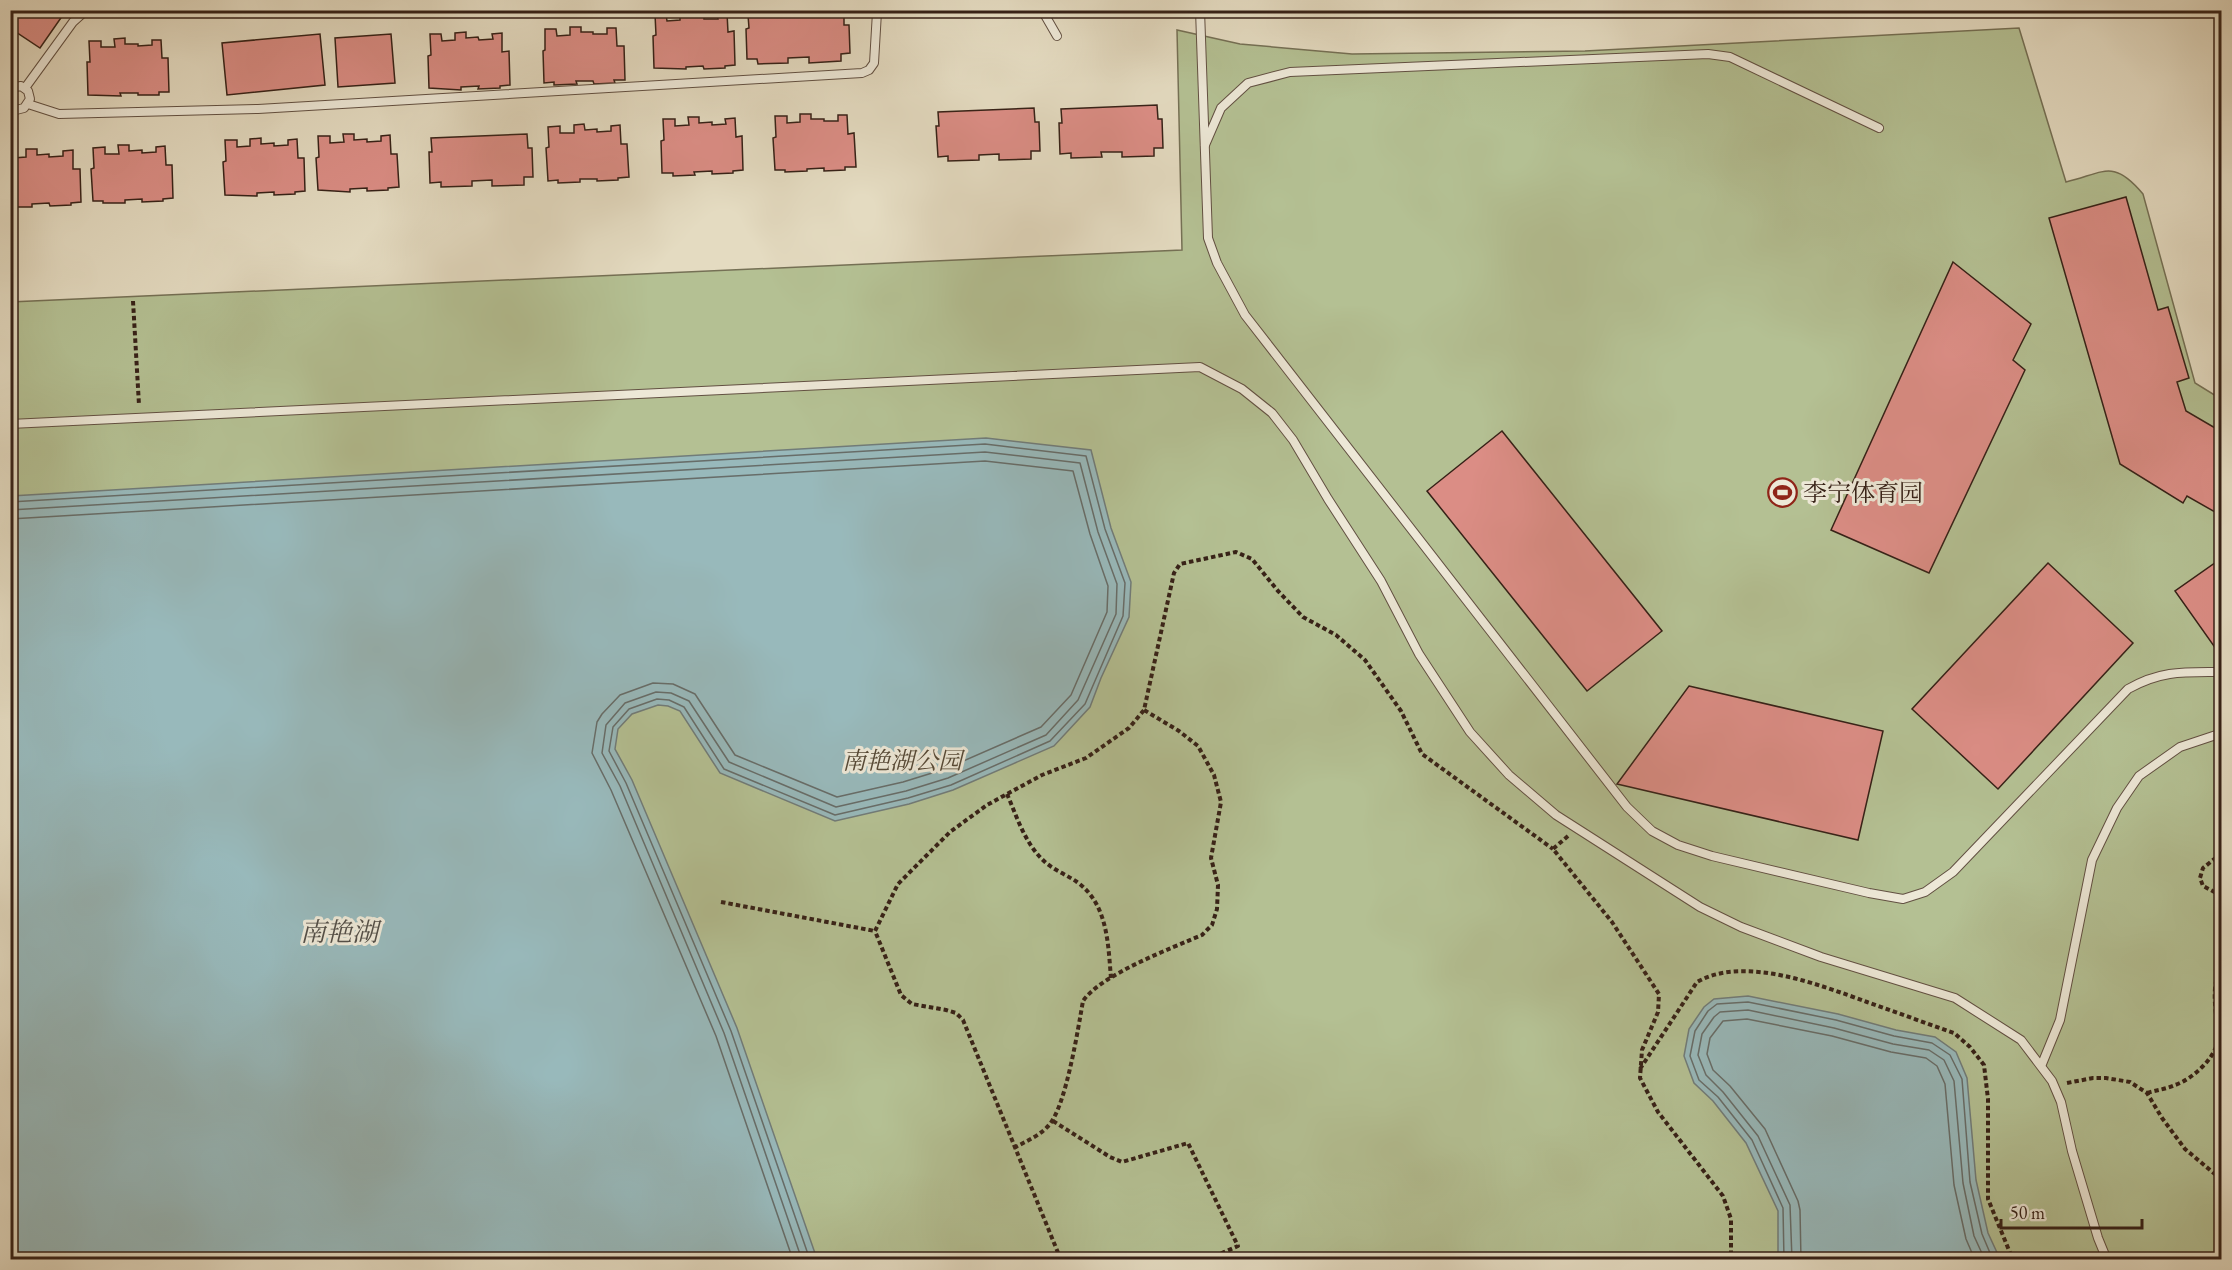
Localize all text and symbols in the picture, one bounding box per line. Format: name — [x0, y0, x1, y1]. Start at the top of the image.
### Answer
sports icon: 李宁体育园 — [1766, 477, 1798, 509]
place label: 李宁体育园 — [1803, 477, 1923, 508]
park label: 南艳湖公园 — [842, 745, 966, 776]
water label: 南艳湖 — [300, 915, 382, 949]
scale bar — [2001, 1192, 2142, 1230]
text: 50 m — [2010, 1201, 2045, 1224]

